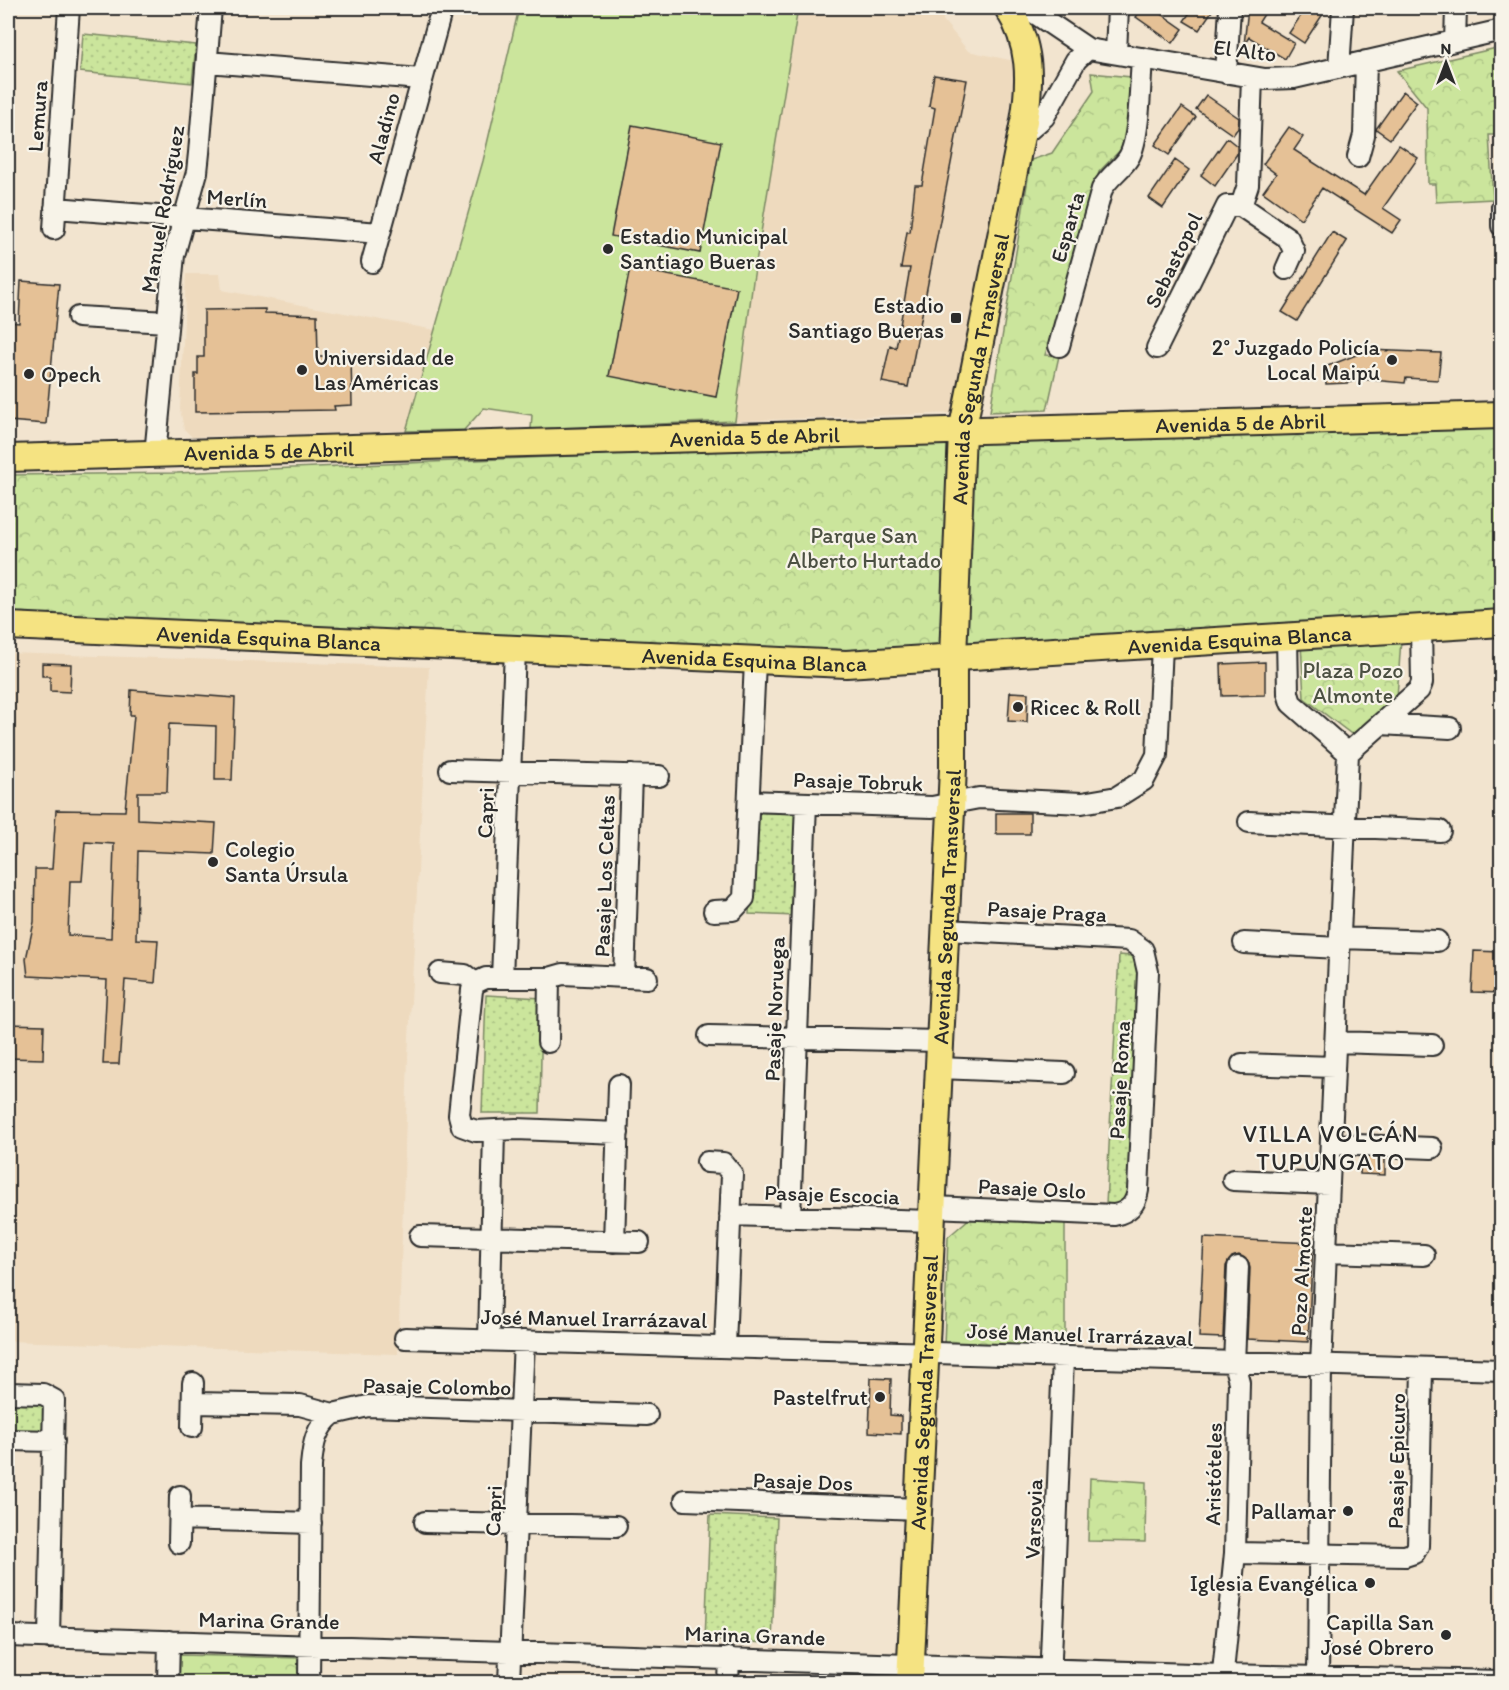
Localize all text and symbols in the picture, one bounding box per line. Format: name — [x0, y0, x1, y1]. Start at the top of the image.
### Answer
street label: El Alto — [1212, 33, 1278, 68]
north arrow — [1416, 33, 1476, 93]
text: N — [1441, 39, 1451, 58]
street label: Lemura — [22, 79, 54, 153]
street label: Aladino — [361, 89, 406, 167]
street label: Manuel Rodríguez — [134, 123, 191, 295]
street label: Merlín — [206, 183, 269, 214]
street label: Esparta — [1045, 189, 1090, 266]
street label: Sebastopol — [1139, 208, 1208, 313]
place label: Estadio Municipal Santiago Bueras — [620, 223, 788, 275]
street label: Avenida Segunda Transversal — [946, 231, 1015, 505]
marker: Estadio Municipal Santiago Bueras — [601, 242, 615, 256]
place label: Estadio Santiago Bueras — [788, 292, 944, 344]
marker: Estadio Santiago Bueras — [949, 311, 963, 325]
place label: 2° Juzgado Policía Local Maipú — [1212, 334, 1381, 386]
place label: Universidad de Las Américas — [314, 344, 454, 396]
marker: 2° Juzgado Policía Local Maipú — [1385, 353, 1399, 367]
place label: Opech — [41, 361, 101, 388]
marker: Universidad de Las Américas — [295, 363, 309, 377]
marker: Opech — [22, 367, 36, 381]
street label: Avenida 5 de Abril — [1155, 407, 1326, 439]
street label: Avenida 5 de Abril — [669, 421, 840, 453]
street label: Avenida 5 de Abril — [183, 435, 354, 467]
park label: Parque San Alberto Hurtado — [787, 522, 941, 574]
street label: Avenida Esquina Blanca — [1126, 619, 1353, 660]
street label: Avenida Esquina Blanca — [156, 620, 382, 657]
street label: Avenida Esquina Blanca — [641, 642, 868, 678]
park label: Plaza Pozo Almonte — [1302, 657, 1404, 709]
place label: Ricec & Roll — [1030, 694, 1141, 721]
marker: Ricec & Roll — [1011, 700, 1025, 714]
street label: Pasaje Tobruk — [793, 766, 923, 797]
street label: Avenida Segunda Transversal — [927, 769, 967, 1045]
street label: Capri — [471, 787, 500, 839]
street label: Pasaje Los Celtas — [588, 794, 621, 958]
place label: Colegio Santa Úrsula — [225, 836, 349, 888]
marker: Colegio Santa Úrsula — [206, 855, 220, 869]
street label: Pasaje Praga — [986, 895, 1108, 928]
street label: Pasaje Noruega — [758, 935, 791, 1082]
street label: Pasaje Roma — [1103, 1020, 1136, 1140]
district label: VILLA VOLCÁN TUPUNGATO — [1243, 1119, 1419, 1176]
street label: Pasaje Oslo — [977, 1172, 1087, 1205]
street label: Pasaje Escocia — [764, 1179, 901, 1210]
street label: Pozo Almonte — [1285, 1205, 1318, 1337]
street label: Avenida Segunda Transversal — [904, 1254, 944, 1531]
street label: José Manuel Irarrázaval — [480, 1303, 708, 1334]
street label: José Manuel Irarrázaval — [966, 1317, 1194, 1352]
street label: Pasaje Colombo — [362, 1372, 512, 1401]
place label: Pastelfrut — [773, 1384, 868, 1411]
marker: Pastelfrut — [873, 1390, 887, 1404]
street label: Pasaje Epicuro — [1382, 1393, 1411, 1529]
street label: Aristóteles — [1199, 1422, 1228, 1526]
street label: Pasaje Dos — [752, 1466, 854, 1497]
street label: Varsovia — [1019, 1478, 1048, 1560]
street label: Capri — [479, 1485, 508, 1537]
place label: Pallamar — [1251, 1498, 1336, 1525]
marker: Pallamar — [1341, 1504, 1355, 1518]
place label: Iglesia Evangélica — [1190, 1570, 1359, 1597]
marker: Iglesia Evangélica — [1363, 1576, 1377, 1590]
street label: Marina Grande — [198, 1606, 340, 1635]
place label: Capilla San José Obrero — [1321, 1609, 1435, 1661]
street label: Marina Grande — [684, 1620, 826, 1651]
marker: Capilla San José Obrero — [1439, 1628, 1453, 1642]

